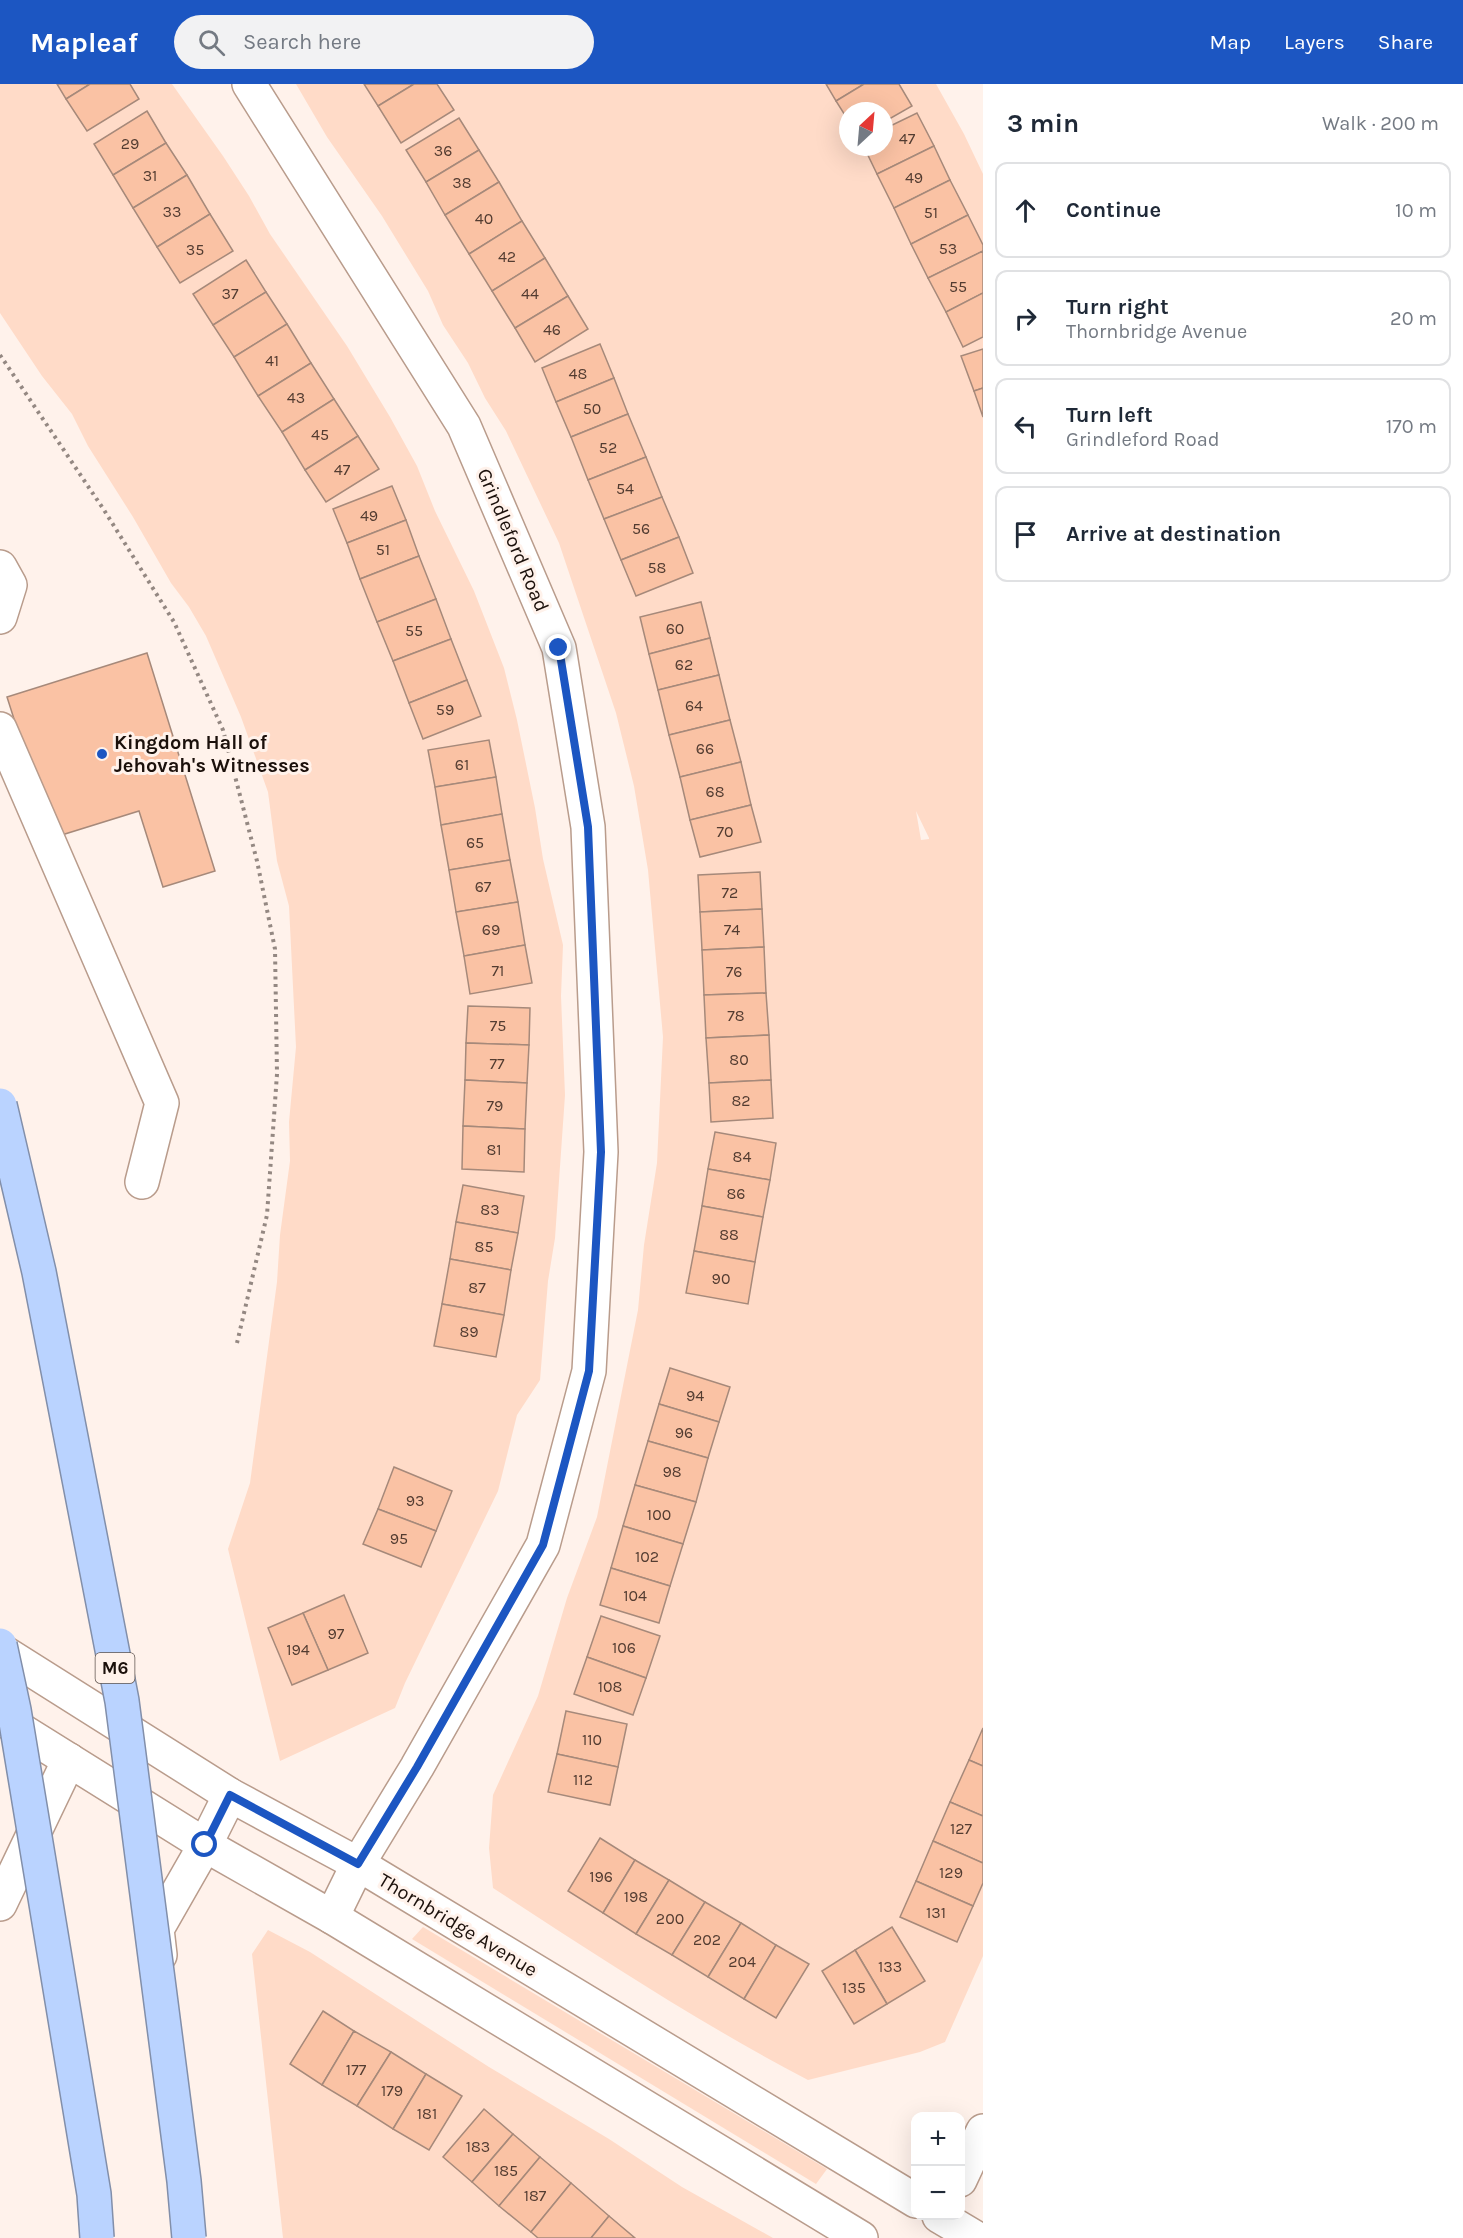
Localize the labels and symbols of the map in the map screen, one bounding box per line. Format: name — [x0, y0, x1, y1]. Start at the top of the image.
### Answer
north arrow — [839, 102, 893, 156]
house number: 47 — [899, 129, 916, 148]
house number: 29 — [121, 134, 139, 153]
house number: 36 — [434, 141, 452, 160]
house number: 31 — [143, 166, 157, 185]
house number: 49 — [905, 168, 923, 187]
house number: 38 — [452, 173, 472, 192]
house number: 33 — [163, 202, 181, 221]
house number: 51 — [924, 203, 938, 222]
house number: 40 — [475, 209, 493, 228]
house number: 53 — [939, 239, 957, 258]
house number: 35 — [186, 240, 204, 259]
house number: 42 — [498, 247, 516, 266]
house number: 55 — [949, 277, 967, 296]
house number: 37 — [222, 284, 239, 303]
house number: 44 — [521, 284, 539, 303]
house number: 46 — [543, 320, 561, 339]
house number: 41 — [265, 351, 279, 370]
house number: 48 — [569, 364, 587, 383]
house number: 43 — [287, 388, 305, 407]
house number: 50 — [583, 399, 601, 418]
house number: 45 — [311, 425, 329, 444]
house number: 52 — [599, 438, 617, 457]
house number: 47 — [334, 460, 351, 479]
street label: Grindleford Road — [472, 465, 554, 615]
house number: 54 — [616, 479, 634, 498]
house number: 49 — [360, 506, 378, 525]
house number: 56 — [632, 519, 650, 538]
house number: 51 — [376, 540, 390, 559]
house number: 58 — [648, 558, 666, 577]
house number: 60 — [666, 619, 684, 638]
house number: 55 — [405, 621, 423, 640]
route end — [545, 634, 571, 660]
house number: 62 — [675, 655, 693, 674]
house number: 64 — [685, 696, 703, 715]
house number: 59 — [436, 700, 454, 719]
place label: Kingdom Hall of Jehovah's Witnesses — [114, 731, 310, 777]
house number: 66 — [696, 739, 714, 758]
marker: Kingdom Hall of Jehovah's Witnesses — [95, 747, 109, 761]
house number: 61 — [455, 755, 469, 774]
house number: 68 — [706, 782, 725, 801]
house number: 70 — [716, 822, 734, 841]
house number: 65 — [466, 833, 484, 852]
house number: 67 — [475, 877, 492, 896]
house number: 72 — [722, 883, 738, 902]
house number: 69 — [482, 920, 500, 939]
house number: 74 — [724, 920, 740, 939]
house number: 71 — [492, 961, 504, 980]
house number: 76 — [726, 962, 742, 981]
house number: 78 — [727, 1006, 745, 1025]
house number: 75 — [490, 1016, 506, 1035]
house number: 80 — [729, 1050, 749, 1069]
house number: 77 — [489, 1054, 505, 1073]
house number: 82 — [731, 1091, 751, 1110]
house number: 79 — [487, 1096, 503, 1115]
house number: 81 — [486, 1140, 502, 1159]
house number: 84 — [733, 1147, 751, 1166]
house number: 86 — [727, 1184, 746, 1203]
house number: 83 — [480, 1200, 500, 1219]
house number: 88 — [719, 1225, 739, 1244]
house number: 85 — [475, 1237, 493, 1256]
house number: 90 — [712, 1269, 730, 1288]
house number: 87 — [468, 1278, 486, 1297]
house number: 89 — [459, 1322, 479, 1341]
house number: 94 — [686, 1386, 704, 1405]
house number: 96 — [675, 1423, 693, 1442]
house number: 98 — [662, 1462, 682, 1481]
house number: 93 — [406, 1491, 424, 1510]
house number: 100 — [647, 1505, 671, 1524]
house number: 95 — [390, 1529, 408, 1548]
house number: 102 — [635, 1547, 659, 1566]
house number: 104 — [623, 1586, 647, 1605]
house number: 97 — [328, 1624, 345, 1643]
house number: 106 — [612, 1638, 636, 1657]
house number: 194 — [286, 1640, 310, 1659]
road number: M6 — [96, 1653, 134, 1683]
house number: 108 — [598, 1677, 622, 1696]
house number: 110 — [582, 1730, 602, 1749]
house number: 112 — [573, 1770, 593, 1789]
house number: 127 — [950, 1819, 973, 1838]
route start — [191, 1831, 217, 1857]
house number: 129 — [939, 1863, 963, 1882]
house number: 196 — [589, 1867, 613, 1886]
street label: Thornbridge Avenue — [374, 1868, 542, 1982]
house number: 198 — [624, 1887, 648, 1906]
house number: 131 — [926, 1903, 946, 1922]
house number: 200 — [656, 1909, 684, 1928]
house number: 202 — [693, 1930, 721, 1949]
house number: 204 — [728, 1952, 756, 1971]
house number: 133 — [878, 1957, 902, 1976]
house number: 135 — [842, 1978, 866, 1997]
house number: 177 — [346, 2060, 367, 2079]
house number: 179 — [381, 2081, 403, 2100]
house number: 181 — [417, 2104, 437, 2123]
house number: 183 — [466, 2137, 490, 2156]
house number: 185 — [494, 2161, 518, 2180]
house number: 187 — [524, 2186, 547, 2205]

